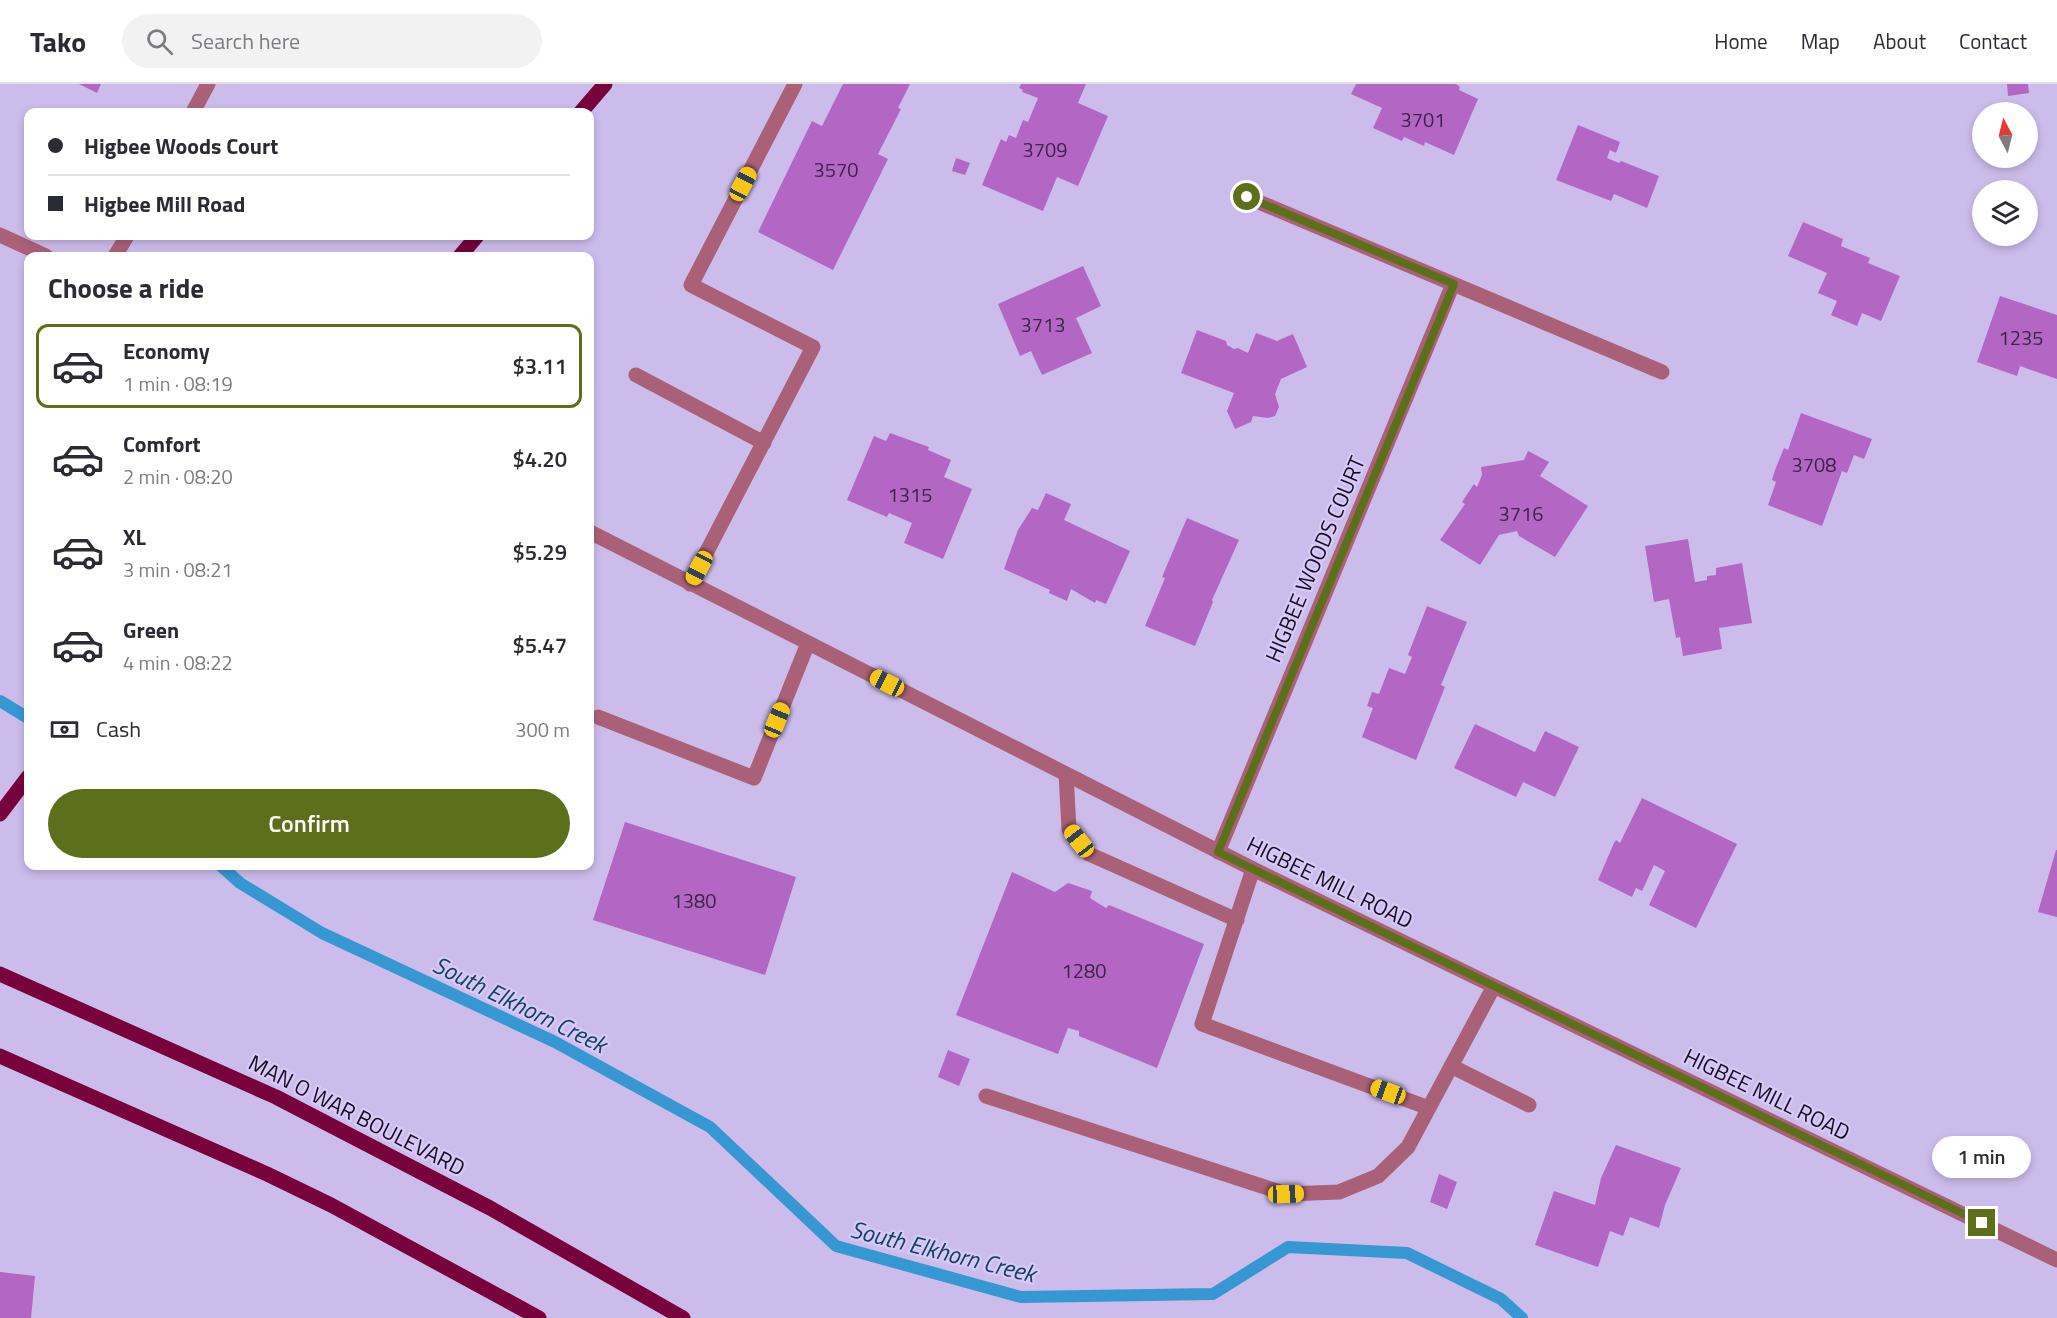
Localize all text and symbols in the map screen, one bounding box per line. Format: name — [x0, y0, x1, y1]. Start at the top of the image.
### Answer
search box — [122, 14, 542, 68]
text: Tako — [30, 20, 86, 63]
text: Search here — [191, 24, 300, 58]
icon: search — [143, 25, 176, 58]
text: Home — [1714, 25, 1768, 57]
text: Map — [1801, 25, 1840, 57]
text: About — [1873, 25, 1926, 57]
text: Contact — [1959, 25, 2027, 57]
north arrow — [1972, 102, 2038, 168]
map controls — [1972, 102, 2038, 246]
house number: 3701 — [1401, 104, 1445, 135]
text: Higbee Woods Court — [84, 129, 278, 163]
house number: 3709 — [1023, 134, 1067, 165]
house number: 3570 — [814, 154, 858, 185]
car — [727, 164, 759, 204]
button: layers — [1972, 180, 2038, 246]
route start — [1233, 183, 1260, 210]
text: Higbee Mill Road — [84, 187, 245, 221]
text: Choose a ride — [48, 267, 204, 308]
house number: 3713 — [1021, 309, 1065, 340]
house number: 1235 — [1999, 322, 2043, 353]
text: Economy — [123, 334, 210, 368]
icon: car — [51, 339, 105, 393]
text: $3.11 — [512, 349, 567, 383]
text: 1 min · 08:19 — [123, 368, 233, 399]
text: Comfort — [123, 427, 201, 461]
icon: car — [51, 432, 105, 486]
text: $4.20 — [512, 442, 567, 476]
house number: 3708 — [1792, 449, 1836, 480]
street label: HIGBEE WOODS COURT — [1256, 450, 1374, 668]
text: 2 min · 08:20 — [123, 461, 233, 492]
house number: 1315 — [888, 479, 932, 510]
house number: 3716 — [1499, 498, 1543, 529]
text: XL — [123, 520, 146, 554]
icon: car — [51, 525, 105, 579]
text: $5.29 — [512, 535, 567, 569]
car — [683, 548, 715, 588]
text: 3 min · 08:21 — [123, 554, 233, 585]
text: Green — [123, 613, 179, 647]
icon: car — [51, 618, 105, 672]
text: $5.47 — [512, 628, 567, 662]
text: 4 min · 08:22 — [123, 647, 233, 678]
car — [867, 667, 907, 699]
car — [762, 700, 792, 740]
text: Cash — [96, 712, 141, 746]
icon: cash — [48, 713, 81, 746]
text: 300 m — [515, 714, 570, 745]
button: Confirm — [48, 789, 570, 858]
car — [1061, 821, 1097, 861]
street label: HIGBEE MILL ROAD — [1241, 827, 1419, 937]
house number: 1380 — [672, 885, 716, 916]
water label: South Elkhorn Creek — [427, 946, 616, 1063]
house number: 1280 — [1062, 955, 1106, 986]
street label: HIGBEE MILL ROAD — [1678, 1039, 1856, 1149]
street label: MAN O WAR BOULEVARD — [243, 1046, 471, 1184]
car — [1368, 1077, 1408, 1107]
callout: 1 min — [1932, 1136, 2032, 1178]
text: 1 min — [1957, 1141, 2006, 1172]
car — [1268, 1184, 1304, 1204]
route end — [1968, 1209, 1995, 1236]
water label: South Elkhorn Creek — [847, 1211, 1043, 1292]

